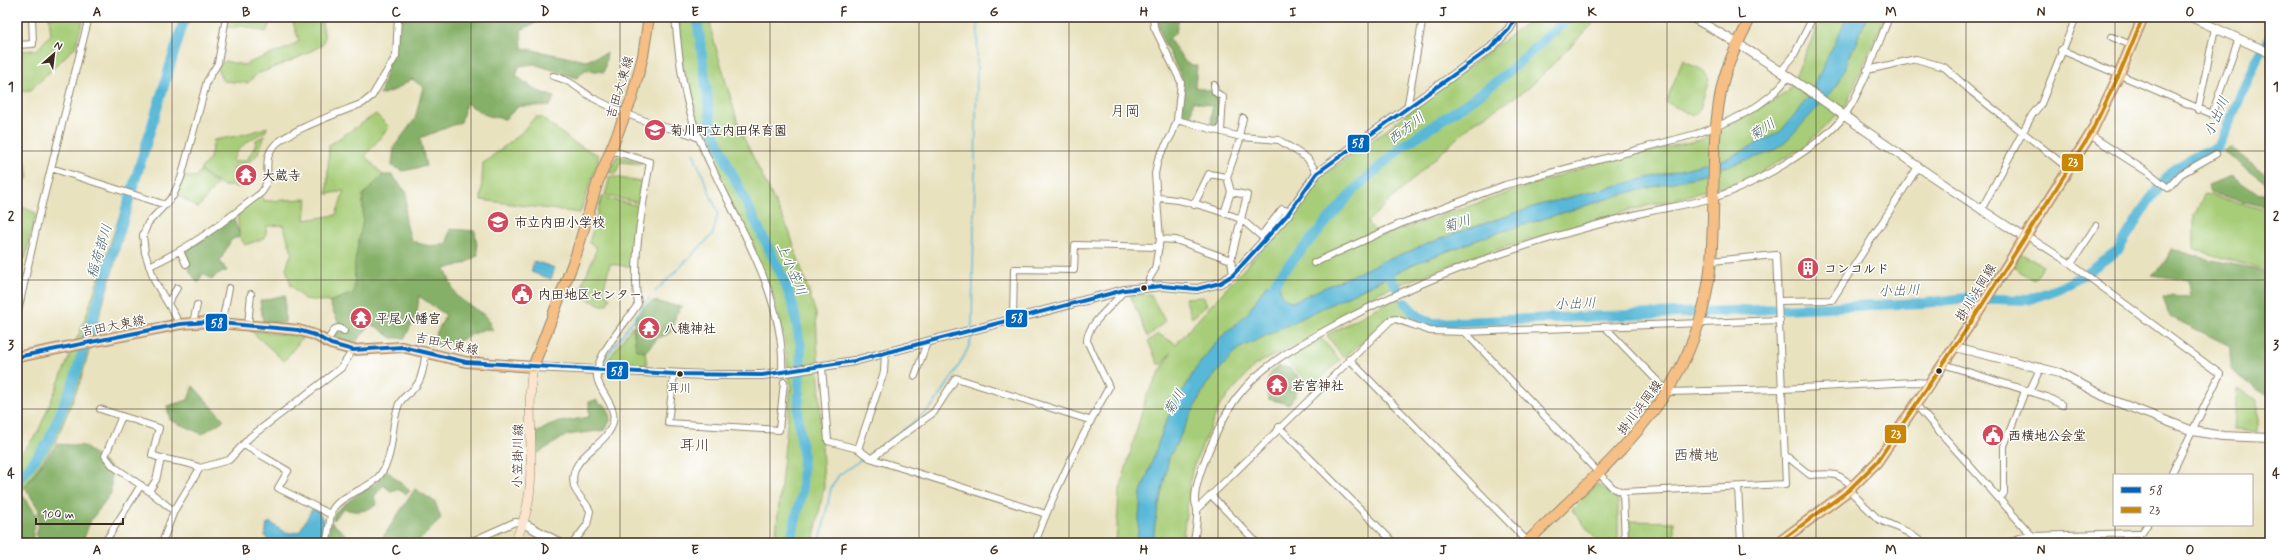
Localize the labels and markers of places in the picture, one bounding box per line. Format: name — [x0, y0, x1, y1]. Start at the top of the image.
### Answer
school or university icon: 菊川町立内田保育園 — [642, 117, 668, 143]
place label: 菊川町立内田保育園 — [670, 123, 787, 140]
temple icon: 大蔵寺 — [233, 162, 259, 188]
place label: 大蔵寺 — [262, 168, 301, 185]
school or university icon: 市立内田小学校 — [485, 209, 511, 235]
place label: 市立内田小学校 — [514, 215, 605, 232]
building icon: コンコルド — [1795, 255, 1821, 281]
place label: コンコルド — [1824, 261, 1889, 278]
public building icon: 内田地区センター — [509, 281, 535, 307]
unlabelled marker — [1139, 283, 1149, 293]
place label: 内田地区センター — [538, 287, 642, 304]
temple icon: 平尾八幡宮 — [348, 305, 374, 331]
place label: 平尾八幡宮 — [376, 311, 441, 328]
temple icon: 八穂神社 — [636, 315, 662, 341]
place label: 八穂神社 — [664, 321, 716, 338]
unlabelled marker — [1934, 366, 1944, 376]
marker: 耳川 — [675, 369, 685, 379]
temple icon: 若宮神社 — [1264, 372, 1290, 398]
place label: 若宮神社 — [1292, 378, 1344, 395]
place label: 耳川 — [668, 381, 692, 397]
public building icon: 西横地公会堂 — [1980, 422, 2006, 448]
place label: 西横地公会堂 — [2008, 428, 2086, 445]

